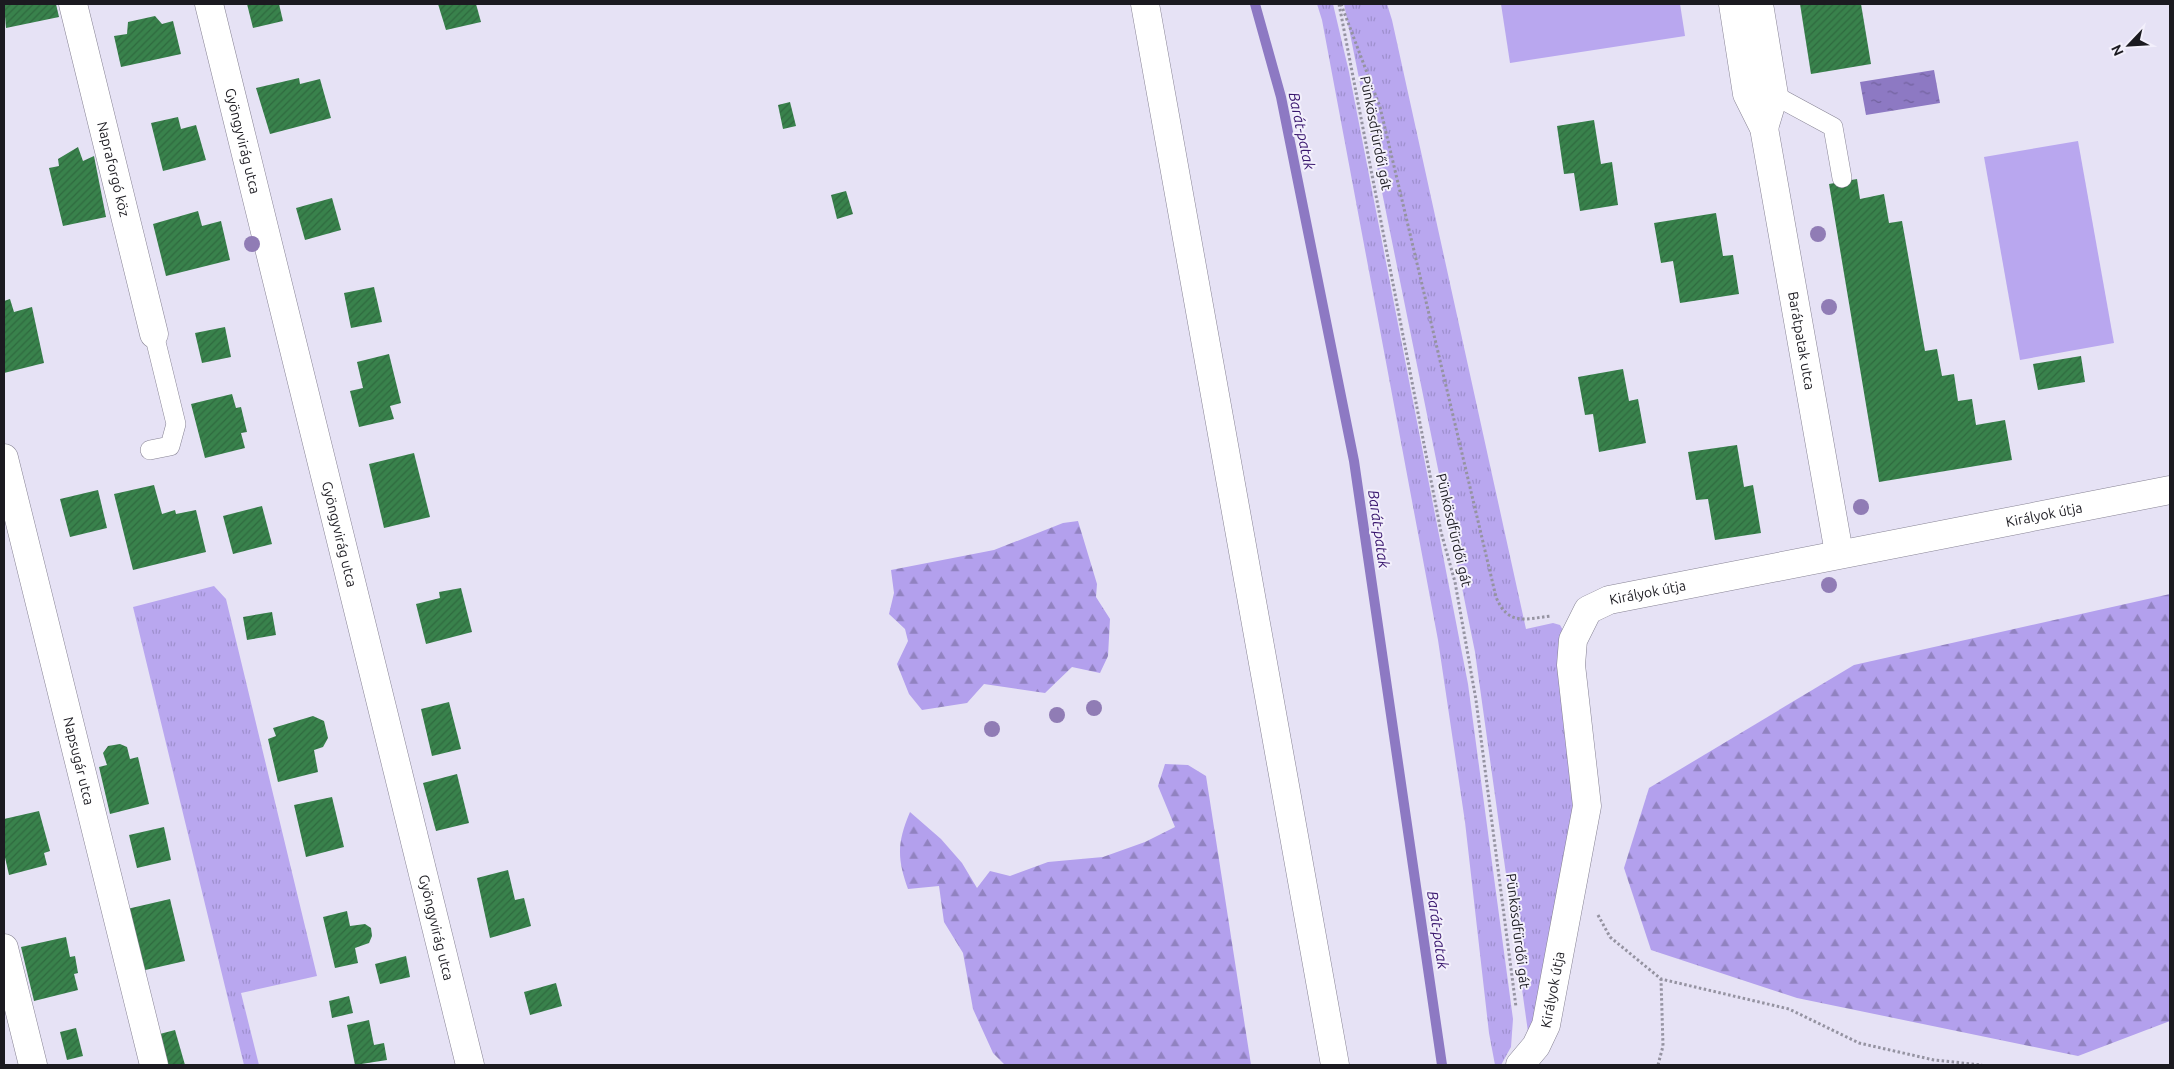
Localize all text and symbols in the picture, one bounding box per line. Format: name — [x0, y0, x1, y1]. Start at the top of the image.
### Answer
north arrow — [2104, 20, 2154, 70]
text: N — [2108, 42, 2127, 59]
street label: Pünkösdfürdői gát — [1357, 75, 1395, 192]
street label: Gyöngyvirág utca — [222, 86, 263, 195]
water label: Barát-patak — [1285, 91, 1319, 172]
street label: Napraforgó köz — [94, 120, 133, 218]
street label: Barátpatak utca — [1785, 290, 1818, 391]
street label: Pünkösdfürdői gát — [1433, 472, 1475, 589]
street label: Gyöngyvirág utca — [319, 480, 360, 589]
water label: Barát-patak — [1365, 489, 1393, 570]
street label: Királyok útja — [2004, 499, 2084, 530]
street label: Királyok útja — [1608, 577, 1687, 608]
street label: Napsugár utca — [60, 715, 97, 807]
street label: Pünkösdfürdői gát — [1503, 872, 1533, 990]
street label: Gyöngyvirág utca — [415, 873, 457, 982]
water label: Barát-patak — [1424, 890, 1452, 971]
street label: Királyok útja — [1538, 950, 1568, 1029]

